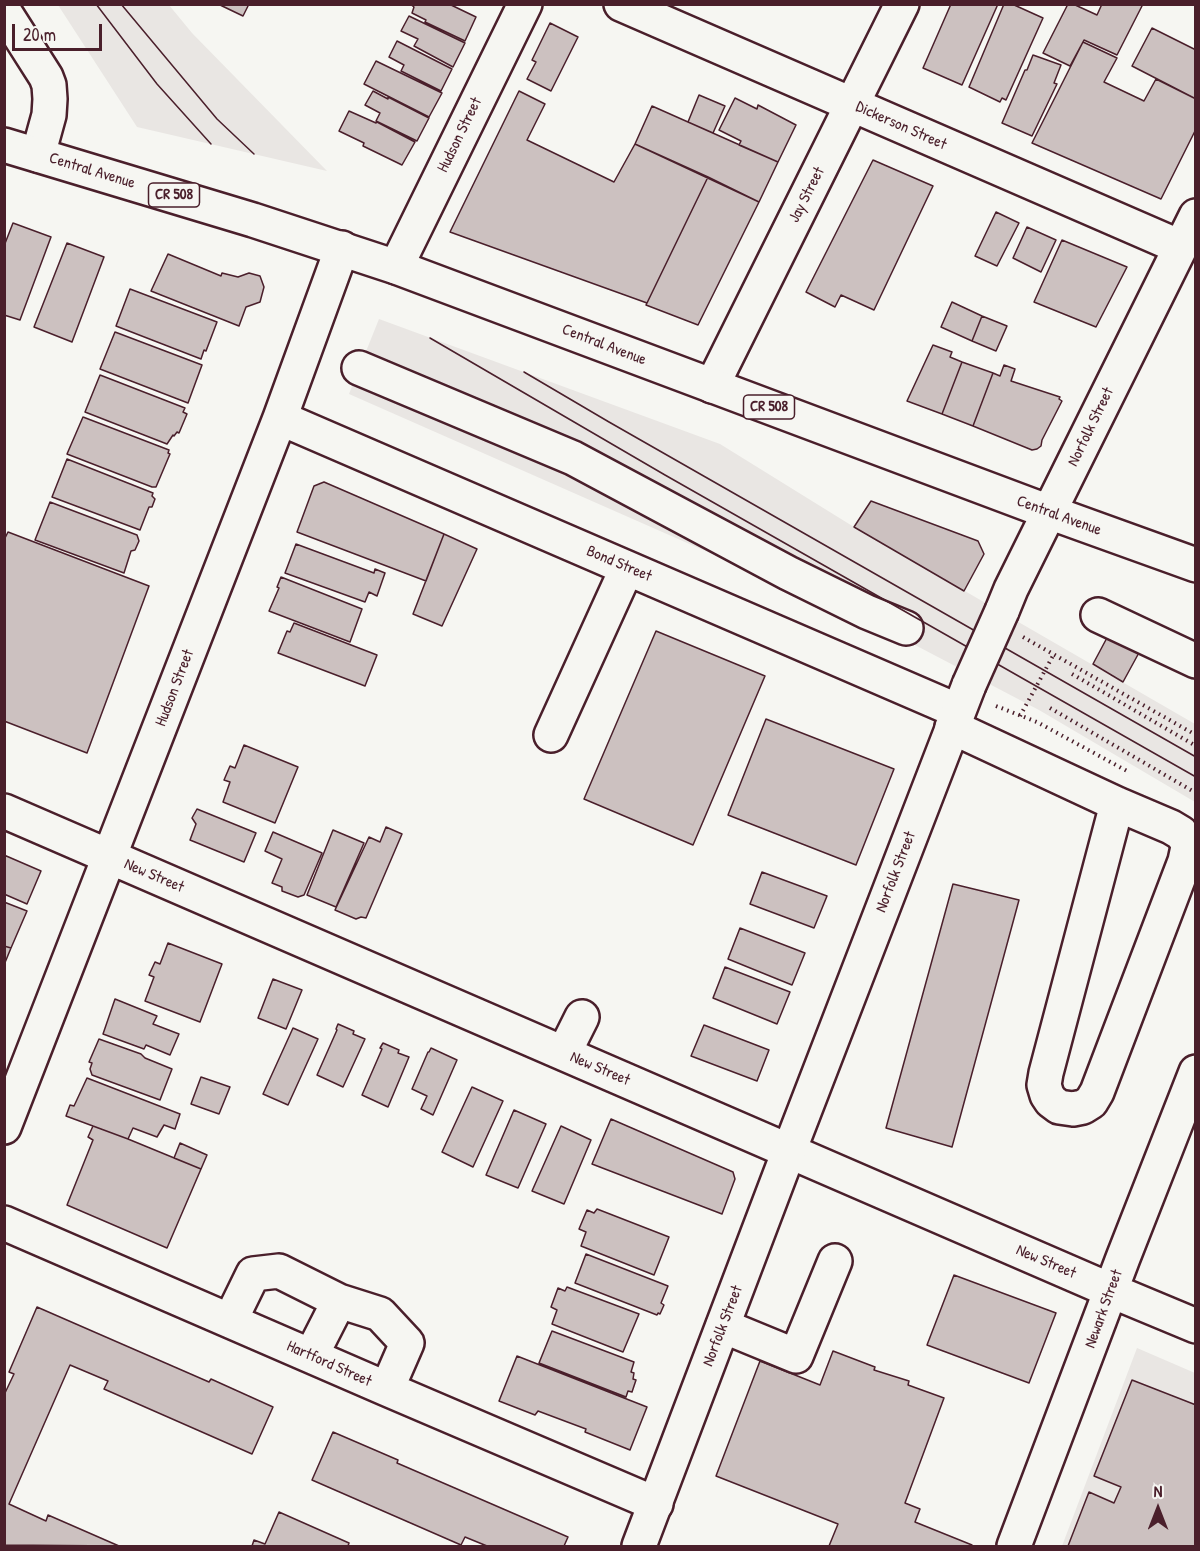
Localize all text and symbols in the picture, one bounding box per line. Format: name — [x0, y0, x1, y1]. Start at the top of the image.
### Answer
scale bar — [15, 12, 105, 50]
text: 20 m — [23, 22, 56, 47]
street label: Hudson Street — [434, 94, 486, 176]
street label: Dickerson Street — [853, 97, 949, 155]
street label: Central Avenue — [47, 149, 137, 193]
street label: Jay Street — [785, 164, 829, 226]
road number: CR 508 — [148, 183, 200, 207]
street label: Central Avenue — [559, 320, 649, 370]
street label: Norfolk Street — [1064, 385, 1118, 469]
road number: CR 508 — [744, 395, 794, 419]
street label: Central Avenue — [1014, 492, 1104, 540]
street label: Bond Street — [584, 542, 654, 586]
street label: Hudson Street — [152, 647, 198, 729]
street label: Norfolk Street — [872, 829, 920, 915]
street label: New Street — [121, 855, 187, 897]
street label: New Street — [567, 1048, 633, 1090]
street label: New Street — [1013, 1241, 1079, 1283]
street label: Newark Street — [1081, 1267, 1127, 1351]
street label: Norfolk Street — [699, 1283, 747, 1369]
street label: Hartford Street — [284, 1337, 374, 1391]
north arrow — [1128, 1479, 1188, 1539]
text: N — [1154, 1480, 1162, 1502]

